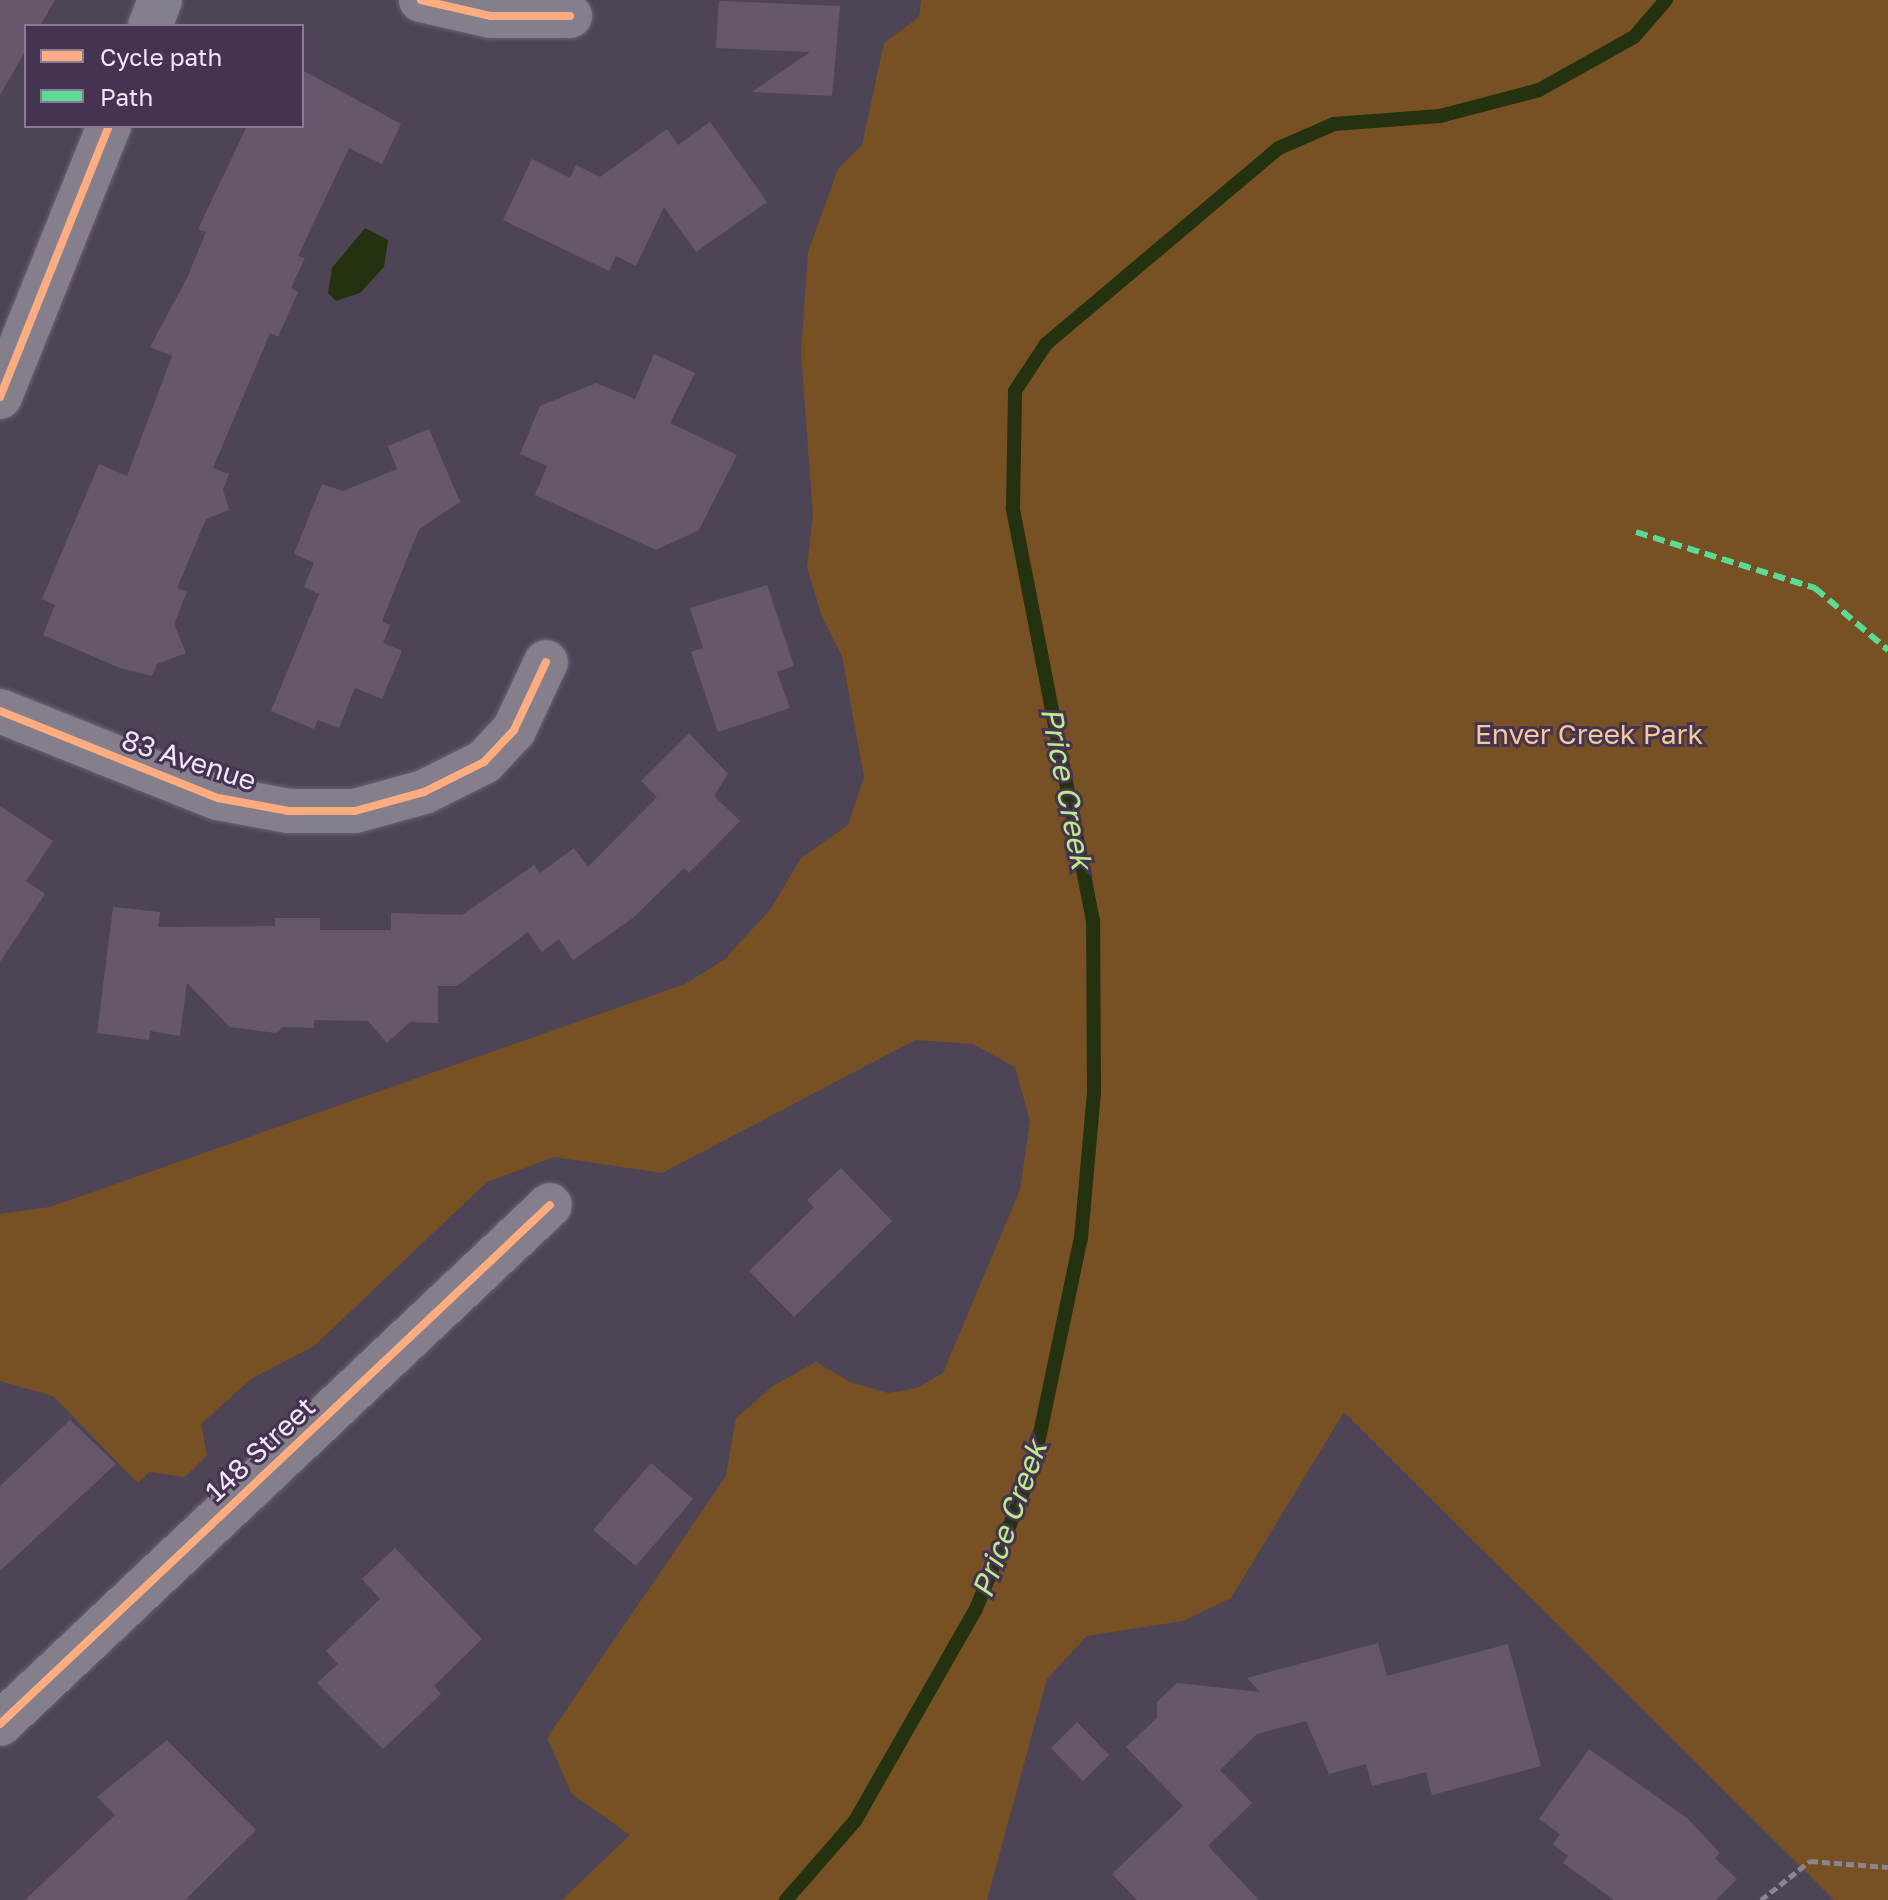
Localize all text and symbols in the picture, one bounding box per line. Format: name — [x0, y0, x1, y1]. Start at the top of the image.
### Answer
legend — [24, 24, 304, 128]
text: Cycle path — [100, 42, 222, 71]
text: Path — [100, 82, 153, 111]
water label: Price Creek — [1034, 704, 1100, 872]
park label: Enver Creek Park — [1475, 717, 1703, 751]
street label: 83 Avenue — [118, 722, 260, 798]
street label: 148 Street — [198, 1390, 322, 1508]
water label: Price Creek — [964, 1436, 1054, 1602]

